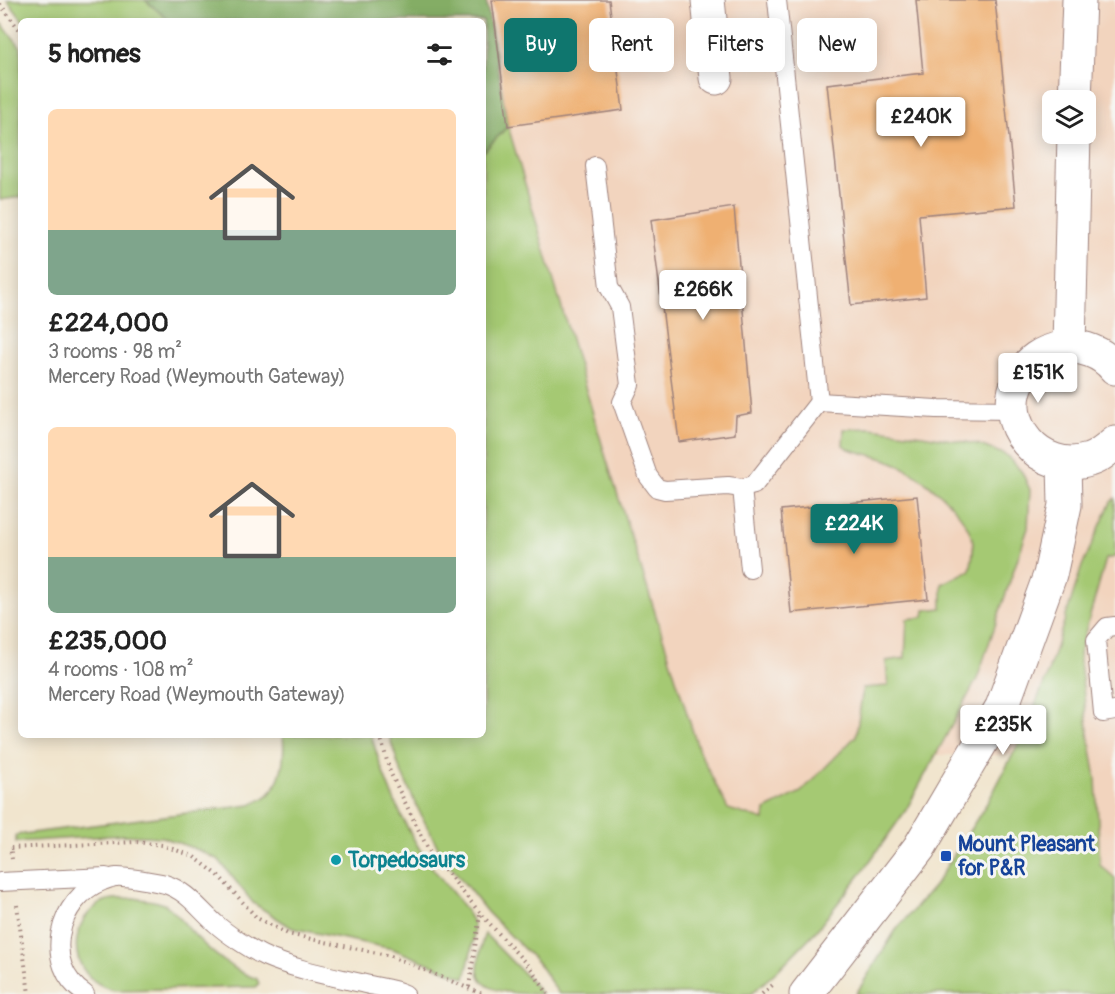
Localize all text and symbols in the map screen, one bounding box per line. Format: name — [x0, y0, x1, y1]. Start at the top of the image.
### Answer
chip: Buy — [504, 18, 577, 72]
chip: Rent — [589, 18, 674, 72]
chip: Filters — [686, 18, 785, 72]
chip: New — [797, 18, 877, 72]
text: 5 homes — [48, 38, 141, 70]
icon: filters — [423, 38, 456, 71]
map controls — [1042, 90, 1096, 144]
button: layers — [1042, 90, 1096, 144]
pin: £240K — [879, 97, 963, 148]
text: £240K — [890, 104, 952, 129]
icon: home — [198, 148, 306, 256]
pin: £266K — [661, 270, 745, 321]
text: £266K — [673, 277, 733, 302]
text: £224,000 — [48, 307, 169, 339]
text: 3 rooms · 98 m² — [48, 339, 182, 364]
pin: £151K — [996, 353, 1080, 404]
text: £151K — [1012, 360, 1064, 385]
text: Mercery Road (Weymouth Gateway) — [48, 364, 346, 389]
icon: home — [198, 466, 306, 574]
pin: £224K — [812, 504, 896, 555]
text: £224K — [825, 511, 883, 536]
text: £235,000 — [48, 625, 167, 657]
text: 4 rooms · 108 m² — [48, 657, 194, 682]
text: Mercery Road (Weymouth Gateway) — [48, 682, 346, 707]
pin: £235K — [961, 705, 1045, 756]
text: £235K — [974, 712, 1032, 737]
place label: Mount Pleasant for P&R — [958, 831, 1096, 882]
place label: Torpedosaurs — [347, 847, 466, 874]
marker: Mount Pleasant for P&R — [939, 849, 953, 863]
marker: Torpedosaurs — [329, 853, 343, 867]

